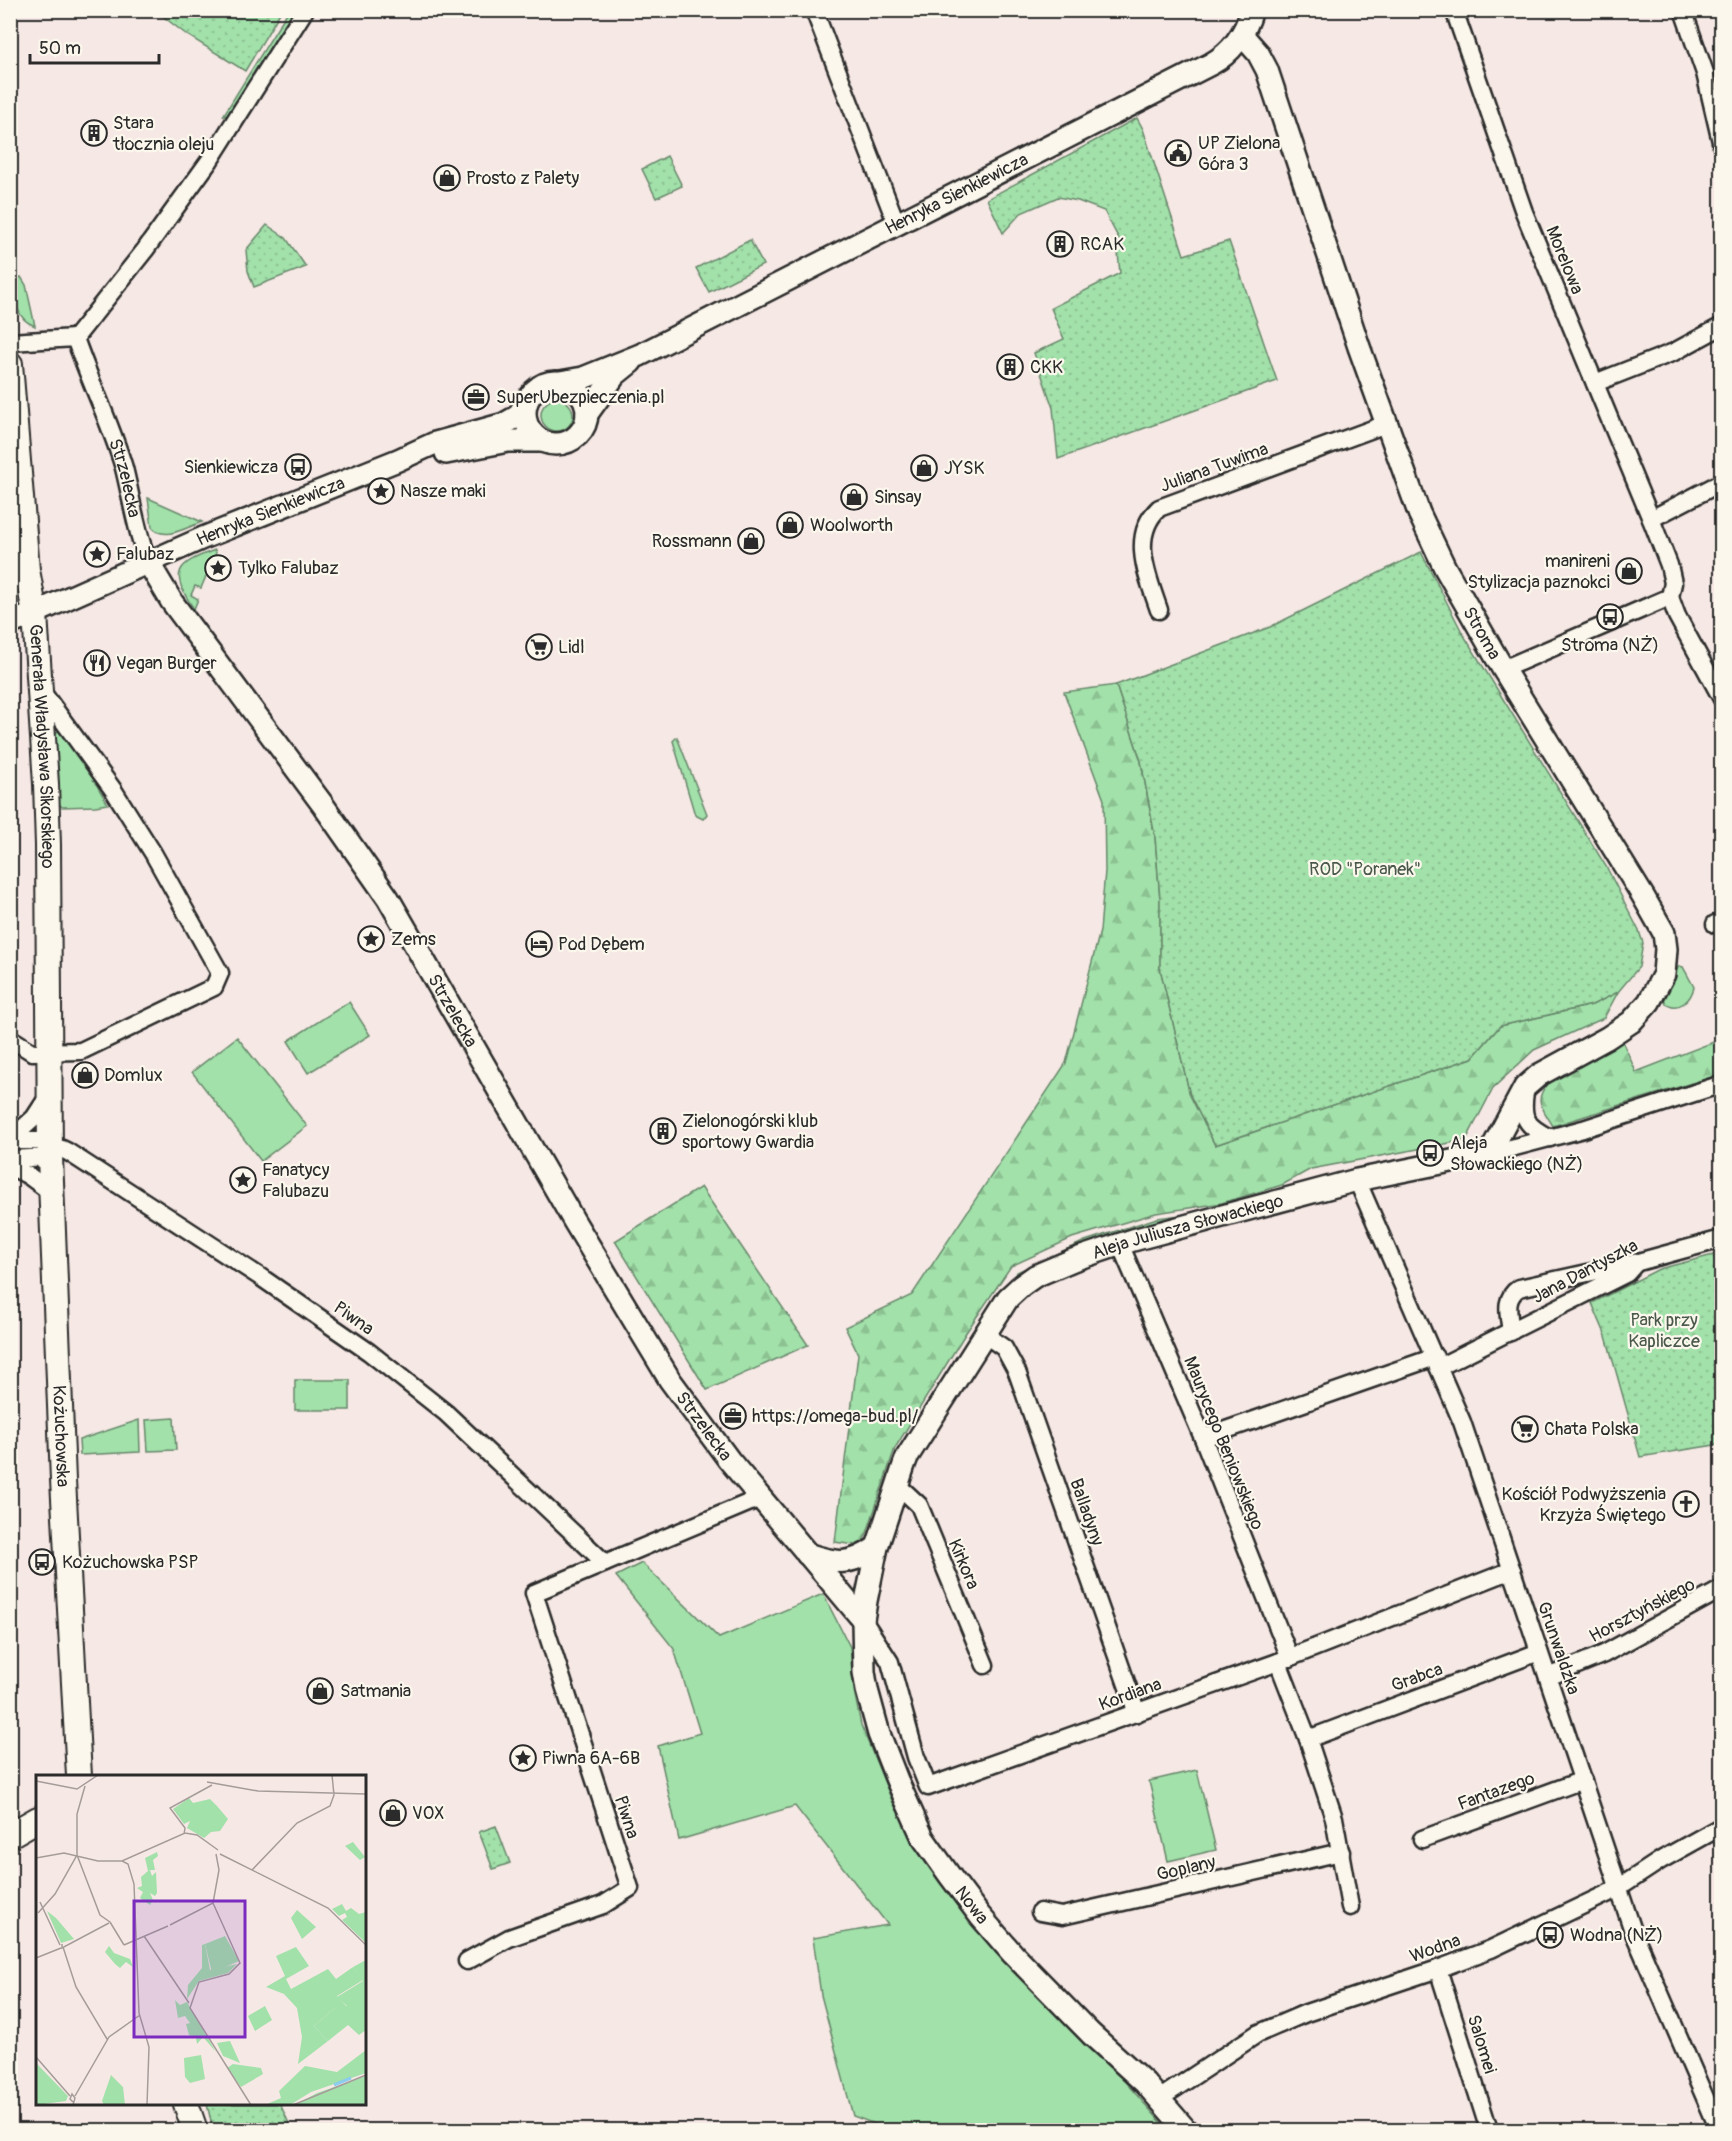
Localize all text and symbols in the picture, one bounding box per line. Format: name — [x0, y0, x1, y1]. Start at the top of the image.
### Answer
scale bar — [30, 27, 159, 65]
text: 50 m — [39, 37, 81, 60]
place label: Stara tłocznia oleju — [112, 112, 214, 156]
building icon: Stara tłocznia oleju — [79, 118, 109, 148]
place label: UP Zielona Góra 3 — [1198, 132, 1280, 176]
public building icon: UP Zielona Góra 3 — [1163, 138, 1193, 168]
street label: Henryka Sienkiewicza — [881, 148, 1032, 240]
shop icon: Prosto z Palety — [432, 163, 462, 193]
place label: Prosto z Palety — [466, 167, 579, 190]
street label: Morelowa — [1540, 223, 1589, 298]
building icon: RCAK — [1045, 229, 1075, 259]
place label: RCAK — [1080, 233, 1124, 256]
building icon: CKK — [995, 352, 1025, 382]
place label: CKK — [1030, 356, 1063, 379]
office icon: SuperUbezpieczenia.pl — [461, 382, 491, 412]
place label: SuperUbezpieczenia.pl — [496, 386, 664, 409]
street label: Strzelecka — [103, 435, 146, 520]
street label: Juliana Tuwima — [1157, 437, 1271, 498]
bus stop icon: Sienkiewicza — [283, 452, 313, 482]
shop icon: JYSK — [909, 453, 939, 483]
place label: Sienkiewicza — [184, 456, 278, 479]
place label: JYSK — [944, 457, 985, 480]
street label: Henryka Sienkiewicza — [193, 472, 348, 551]
place icon: Nasze maki — [366, 476, 396, 506]
place label: Nasze maki — [400, 480, 486, 503]
shop icon: Sinsay — [839, 482, 869, 512]
place label: Sinsay — [874, 486, 922, 509]
shop icon: Woolworth — [775, 510, 805, 540]
place label: Woolworth — [810, 514, 893, 537]
shop icon: Rossmann — [736, 526, 766, 556]
place label: Rossmann — [652, 530, 732, 553]
place icon: Falubaz — [82, 539, 112, 569]
place label: Falubaz — [116, 543, 174, 566]
place label: manireni Stylizacja paznokci — [1467, 550, 1610, 594]
place icon: Tylko Falubaz — [203, 553, 233, 583]
shop icon: manireni Stylizacja paznokci — [1614, 556, 1644, 586]
place label: Tylko Falubaz — [238, 557, 339, 580]
bus stop icon: Stroma (NŻ) — [1595, 602, 1625, 632]
street label: Stroma — [1457, 603, 1506, 664]
street label: Generała Władysława Sikorskiego — [24, 623, 59, 869]
supermarket icon: Lidl — [524, 632, 554, 662]
place label: Stroma (NŻ) — [1561, 634, 1659, 657]
place label: Lidl — [558, 636, 584, 659]
restaurant icon: Vegan Burger — [82, 648, 112, 678]
place label: Vegan Burger — [116, 652, 217, 675]
park label: ROD "Poranek" — [1309, 858, 1421, 881]
place icon: Zems — [356, 924, 386, 954]
place label: Zems — [391, 928, 436, 951]
hotel icon: Pod Dębem — [524, 929, 554, 959]
place label: Pod Dębem — [558, 933, 645, 956]
street label: Strzelecka — [422, 970, 482, 1052]
shop icon: Domlux — [70, 1060, 100, 1090]
place label: Domlux — [104, 1064, 163, 1087]
place label: Zielonogórski klub sportowy Gwardia — [682, 1110, 818, 1154]
building icon: Zielonogórski klub sportowy Gwardia — [648, 1116, 678, 1146]
place label: Aleja Słowackiego (NŻ) — [1450, 1132, 1583, 1176]
bus stop icon: Aleja Słowackiego (NŻ) — [1415, 1138, 1445, 1168]
place label: Fanatycy Falubazu — [262, 1159, 330, 1203]
place icon: Fanatycy Falubazu — [228, 1165, 258, 1195]
street label: Aleja Juliusza Słowackiego — [1089, 1189, 1286, 1265]
street label: Jana Dantyszka — [1529, 1234, 1642, 1309]
street label: Piwna — [329, 1296, 378, 1340]
park label: Park przy Kapliczce — [1628, 1309, 1700, 1353]
street label: Maurycego Beniowskiego — [1178, 1353, 1269, 1534]
street label: Kożuchowska — [47, 1384, 74, 1488]
street label: Strzelecka — [670, 1387, 737, 1466]
office icon: https://omega-bud.pl/ — [718, 1401, 748, 1431]
place label: https://omega-bud.pl/ — [752, 1405, 918, 1428]
supermarket icon: Chata Polska — [1510, 1414, 1540, 1444]
place label: Chata Polska — [1544, 1418, 1639, 1441]
street label: Balladyny — [1064, 1476, 1109, 1549]
place label: Kościół Podwyższenia Krzyża Świętego — [1502, 1483, 1666, 1527]
church icon: Kościół Podwyższenia Krzyża Świętego — [1671, 1489, 1701, 1519]
street label: Kirkora — [943, 1536, 984, 1593]
bus stop icon: Kożuchowska PSP — [27, 1547, 57, 1577]
place label: Kożuchowska PSP — [62, 1551, 198, 1574]
street label: Horsztyńskiego — [1585, 1573, 1699, 1648]
street label: Grunwaldzka — [1532, 1599, 1585, 1698]
street label: Grabca — [1388, 1658, 1446, 1697]
street label: Kordiana — [1096, 1673, 1165, 1716]
shop icon: Satmania — [305, 1676, 335, 1706]
place label: Satmania — [340, 1680, 411, 1703]
place icon: Piwna 6A-6B — [508, 1743, 538, 1773]
place label: Piwna 6A-6B — [542, 1747, 640, 1770]
street label: Fantazego — [1455, 1767, 1538, 1816]
inset map — [36, 1775, 366, 2105]
street label: Piwna — [609, 1793, 644, 1842]
shop icon: VOX — [378, 1798, 408, 1828]
place label: VOX — [412, 1802, 444, 1825]
street label: Goplany — [1154, 1850, 1218, 1886]
street label: Nowa — [950, 1882, 994, 1929]
bus stop icon: Wodna (NŻ) — [1535, 1920, 1565, 1950]
place label: Wodna (NŻ) — [1570, 1924, 1663, 1947]
street label: Wodna — [1407, 1929, 1464, 1968]
street label: Salomei — [1462, 2012, 1501, 2076]

